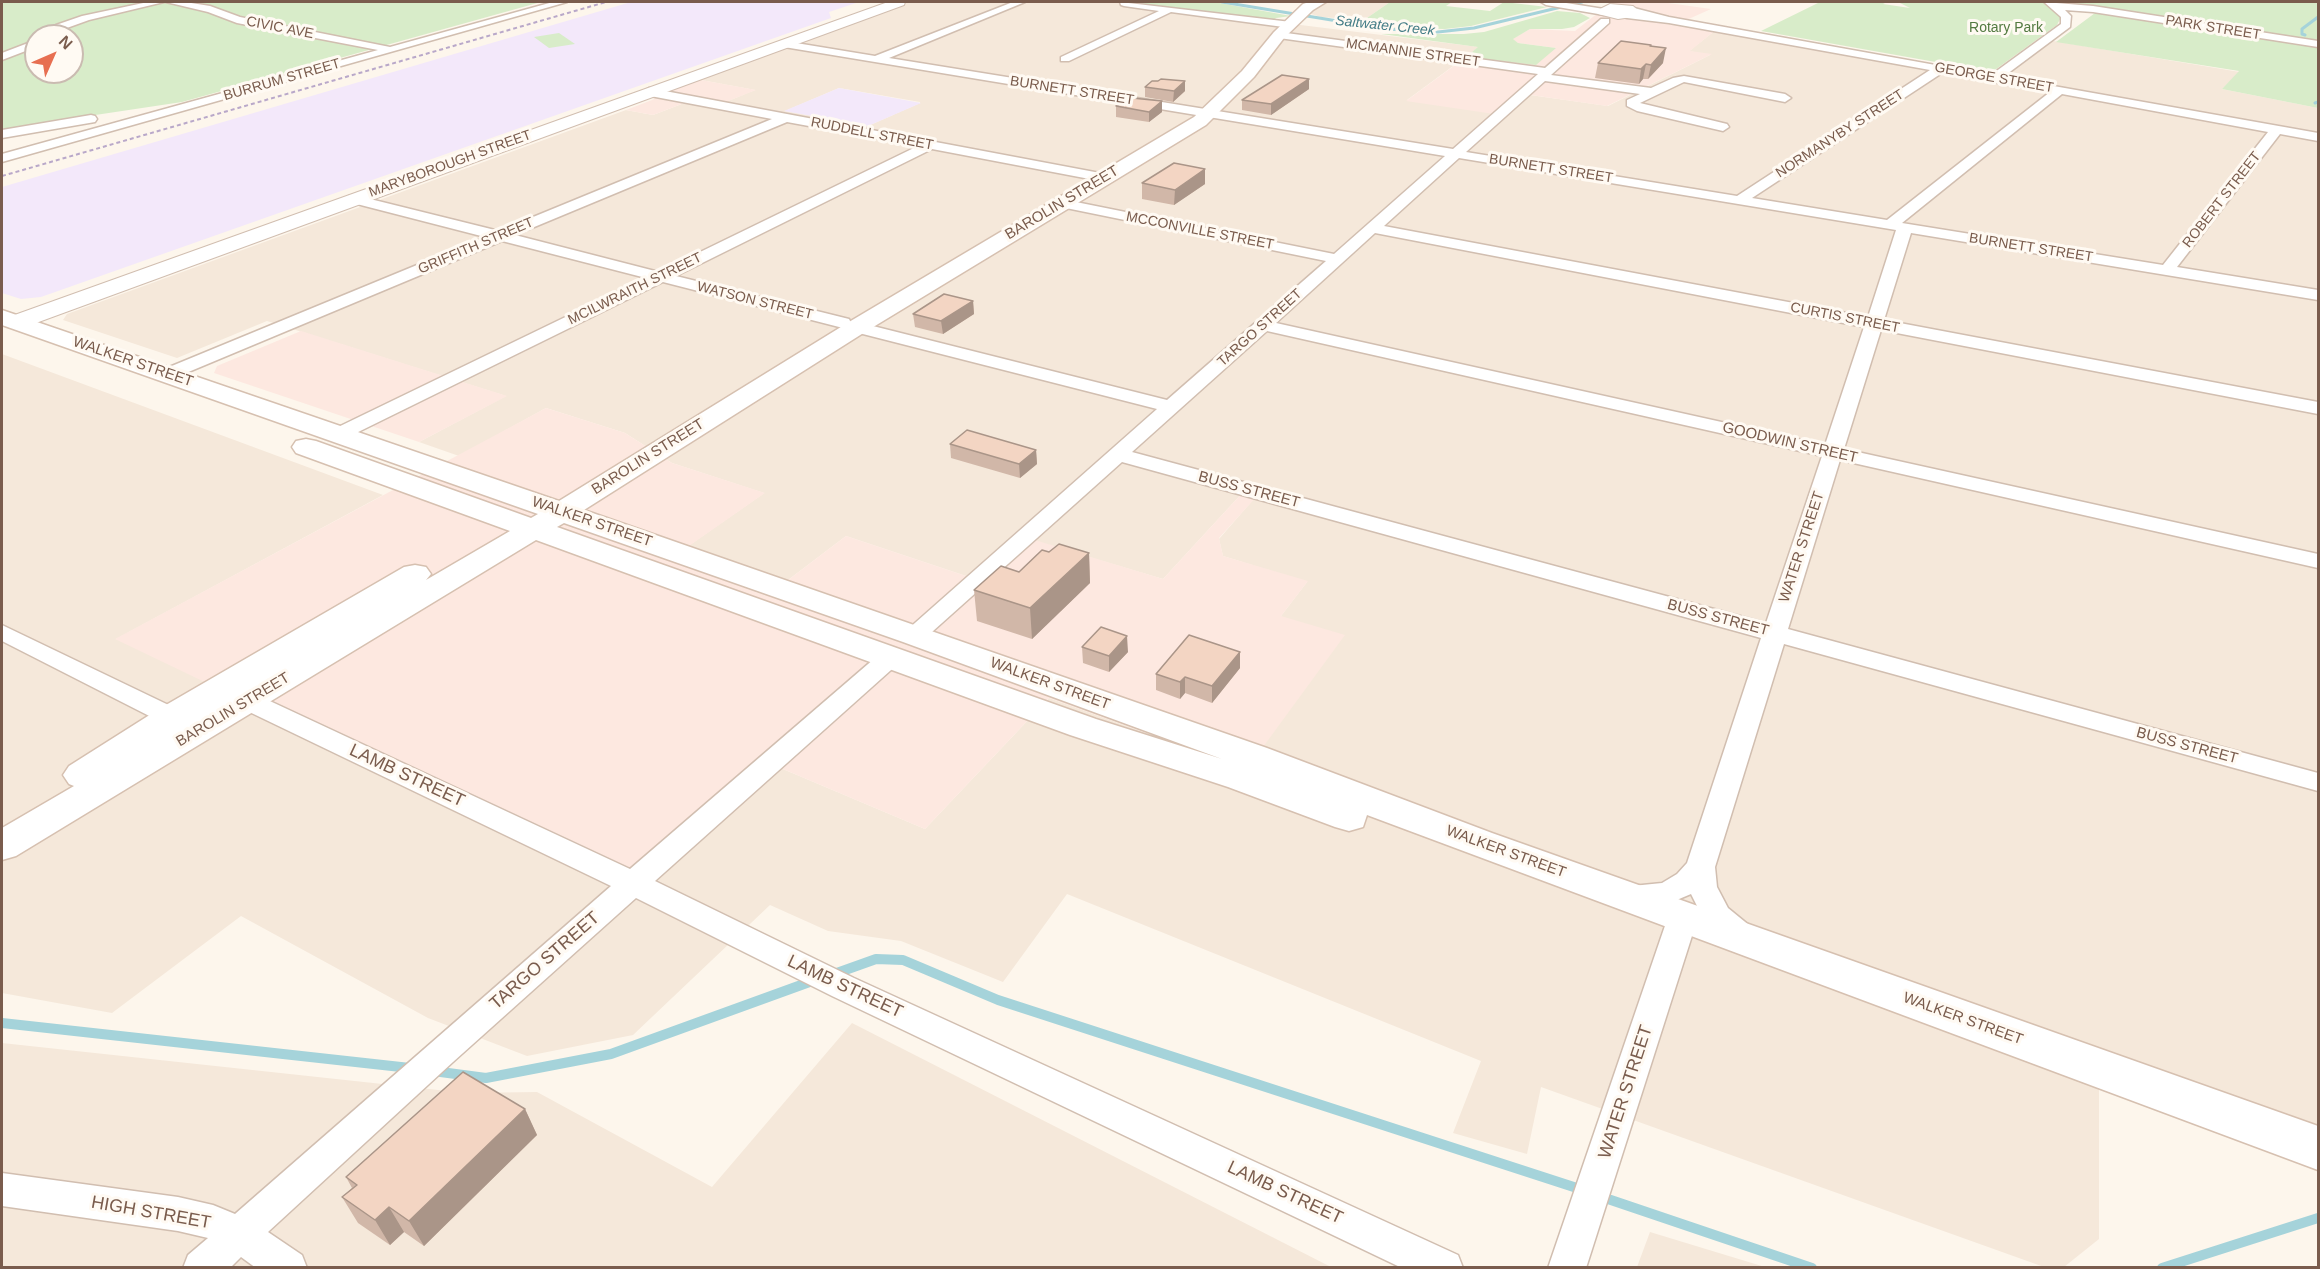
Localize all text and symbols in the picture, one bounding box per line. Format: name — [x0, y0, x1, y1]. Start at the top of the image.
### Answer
water label: Saltwater Creek — [1335, 12, 1435, 40]
street label: PARK STREET — [2164, 12, 2262, 44]
street label: CIVIC AVE — [245, 13, 315, 43]
park label: Rotary Park — [1969, 20, 2043, 36]
north arrow — [24, 24, 84, 84]
text: N — [56, 32, 76, 52]
street label: MCMANNIE STREET — [1345, 35, 1481, 71]
street label: BURRUM STREET — [222, 55, 342, 105]
street label: GEORGE STREET — [1933, 59, 2055, 97]
street label: BURNETT STREET — [1009, 73, 1135, 109]
street label: NORMANYBY STREET — [1773, 86, 1907, 182]
street label: RUDDELL STREET — [809, 114, 935, 154]
street label: MARYBOROUGH STREET — [366, 127, 534, 201]
street label: ROBERT STREET — [2179, 149, 2265, 251]
street label: BURNETT STREET — [1488, 151, 1614, 187]
street label: BAROLIN STREET — [1002, 162, 1122, 244]
street label: MCCONVILLE STREET — [1125, 208, 1275, 254]
street label: GRIFFITH STREET — [416, 214, 536, 278]
street label: BURNETT STREET — [1968, 230, 2094, 266]
street label: MCILWRAITH STREET — [565, 249, 705, 329]
street label: WATSON STREET — [695, 278, 815, 324]
street label: TARGO STREET — [1214, 286, 1306, 370]
street label: CURTIS STREET — [1789, 299, 1901, 337]
street label: WALKER STREET — [70, 333, 196, 391]
street label: BAROLIN STREET — [588, 415, 708, 499]
street label: GOODWIN STREET — [1721, 419, 1859, 467]
street label: BUSS STREET — [1196, 468, 1302, 512]
street label: WATER STREET — [1776, 489, 1828, 605]
street label: WALKER STREET — [529, 493, 655, 551]
street label: BUSS STREET — [1665, 596, 1771, 640]
street label: WALKER STREET — [988, 654, 1112, 714]
street label: BAROLIN STREET — [173, 669, 293, 751]
street label: BUSS STREET — [2134, 724, 2240, 768]
street label: LAMB STREET — [346, 740, 468, 812]
street label: WALKER STREET — [1444, 822, 1568, 882]
street label: TARGO STREET — [486, 907, 604, 1015]
street label: LAMB STREET — [784, 951, 906, 1023]
street label: WALKER STREET — [1901, 989, 2025, 1049]
street label: WATER STREET — [1594, 1023, 1658, 1161]
street label: LAMB STREET — [1224, 1157, 1346, 1229]
street label: HIGH STREET — [90, 1192, 212, 1234]

